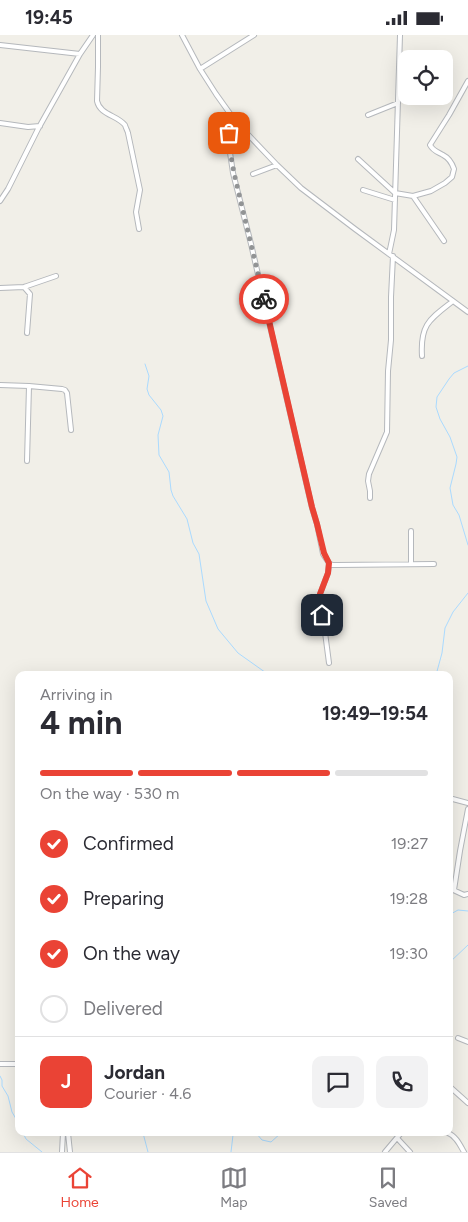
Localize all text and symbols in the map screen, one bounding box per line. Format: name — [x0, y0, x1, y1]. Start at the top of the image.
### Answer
text: 19:45 — [25, 6, 73, 29]
map controls — [398, 50, 453, 105]
button: locate — [398, 50, 453, 105]
pin — [208, 112, 250, 154]
icon: bag — [215, 119, 243, 147]
courier — [239, 274, 289, 324]
icon: bike — [250, 285, 278, 313]
pin — [301, 594, 343, 636]
icon: home — [308, 601, 336, 629]
text: Arriving in — [40, 685, 112, 704]
text: 19:49–19:54 — [322, 702, 428, 725]
text: 4 min — [40, 704, 122, 742]
text: On the way · 530 m — [40, 784, 179, 803]
icon: check — [40, 830, 68, 858]
text: Confirmed — [83, 832, 174, 855]
text: 19:27 — [391, 834, 428, 853]
icon: check — [40, 885, 68, 913]
text: Preparing — [83, 887, 164, 910]
text: 19:28 — [390, 889, 428, 908]
icon: check — [40, 940, 68, 968]
text: On the way — [83, 942, 180, 965]
text: 19:30 — [389, 944, 428, 963]
text: Delivered — [83, 997, 163, 1020]
button: chat — [312, 1056, 364, 1108]
button: phone — [376, 1056, 428, 1108]
text: Jordan — [104, 1061, 165, 1084]
text: J — [61, 1070, 71, 1093]
text: Courier · 4.6 — [104, 1084, 191, 1103]
tab: Home — [61, 1164, 99, 1211]
tab: Map — [220, 1164, 248, 1211]
tab: Saved — [369, 1164, 407, 1211]

